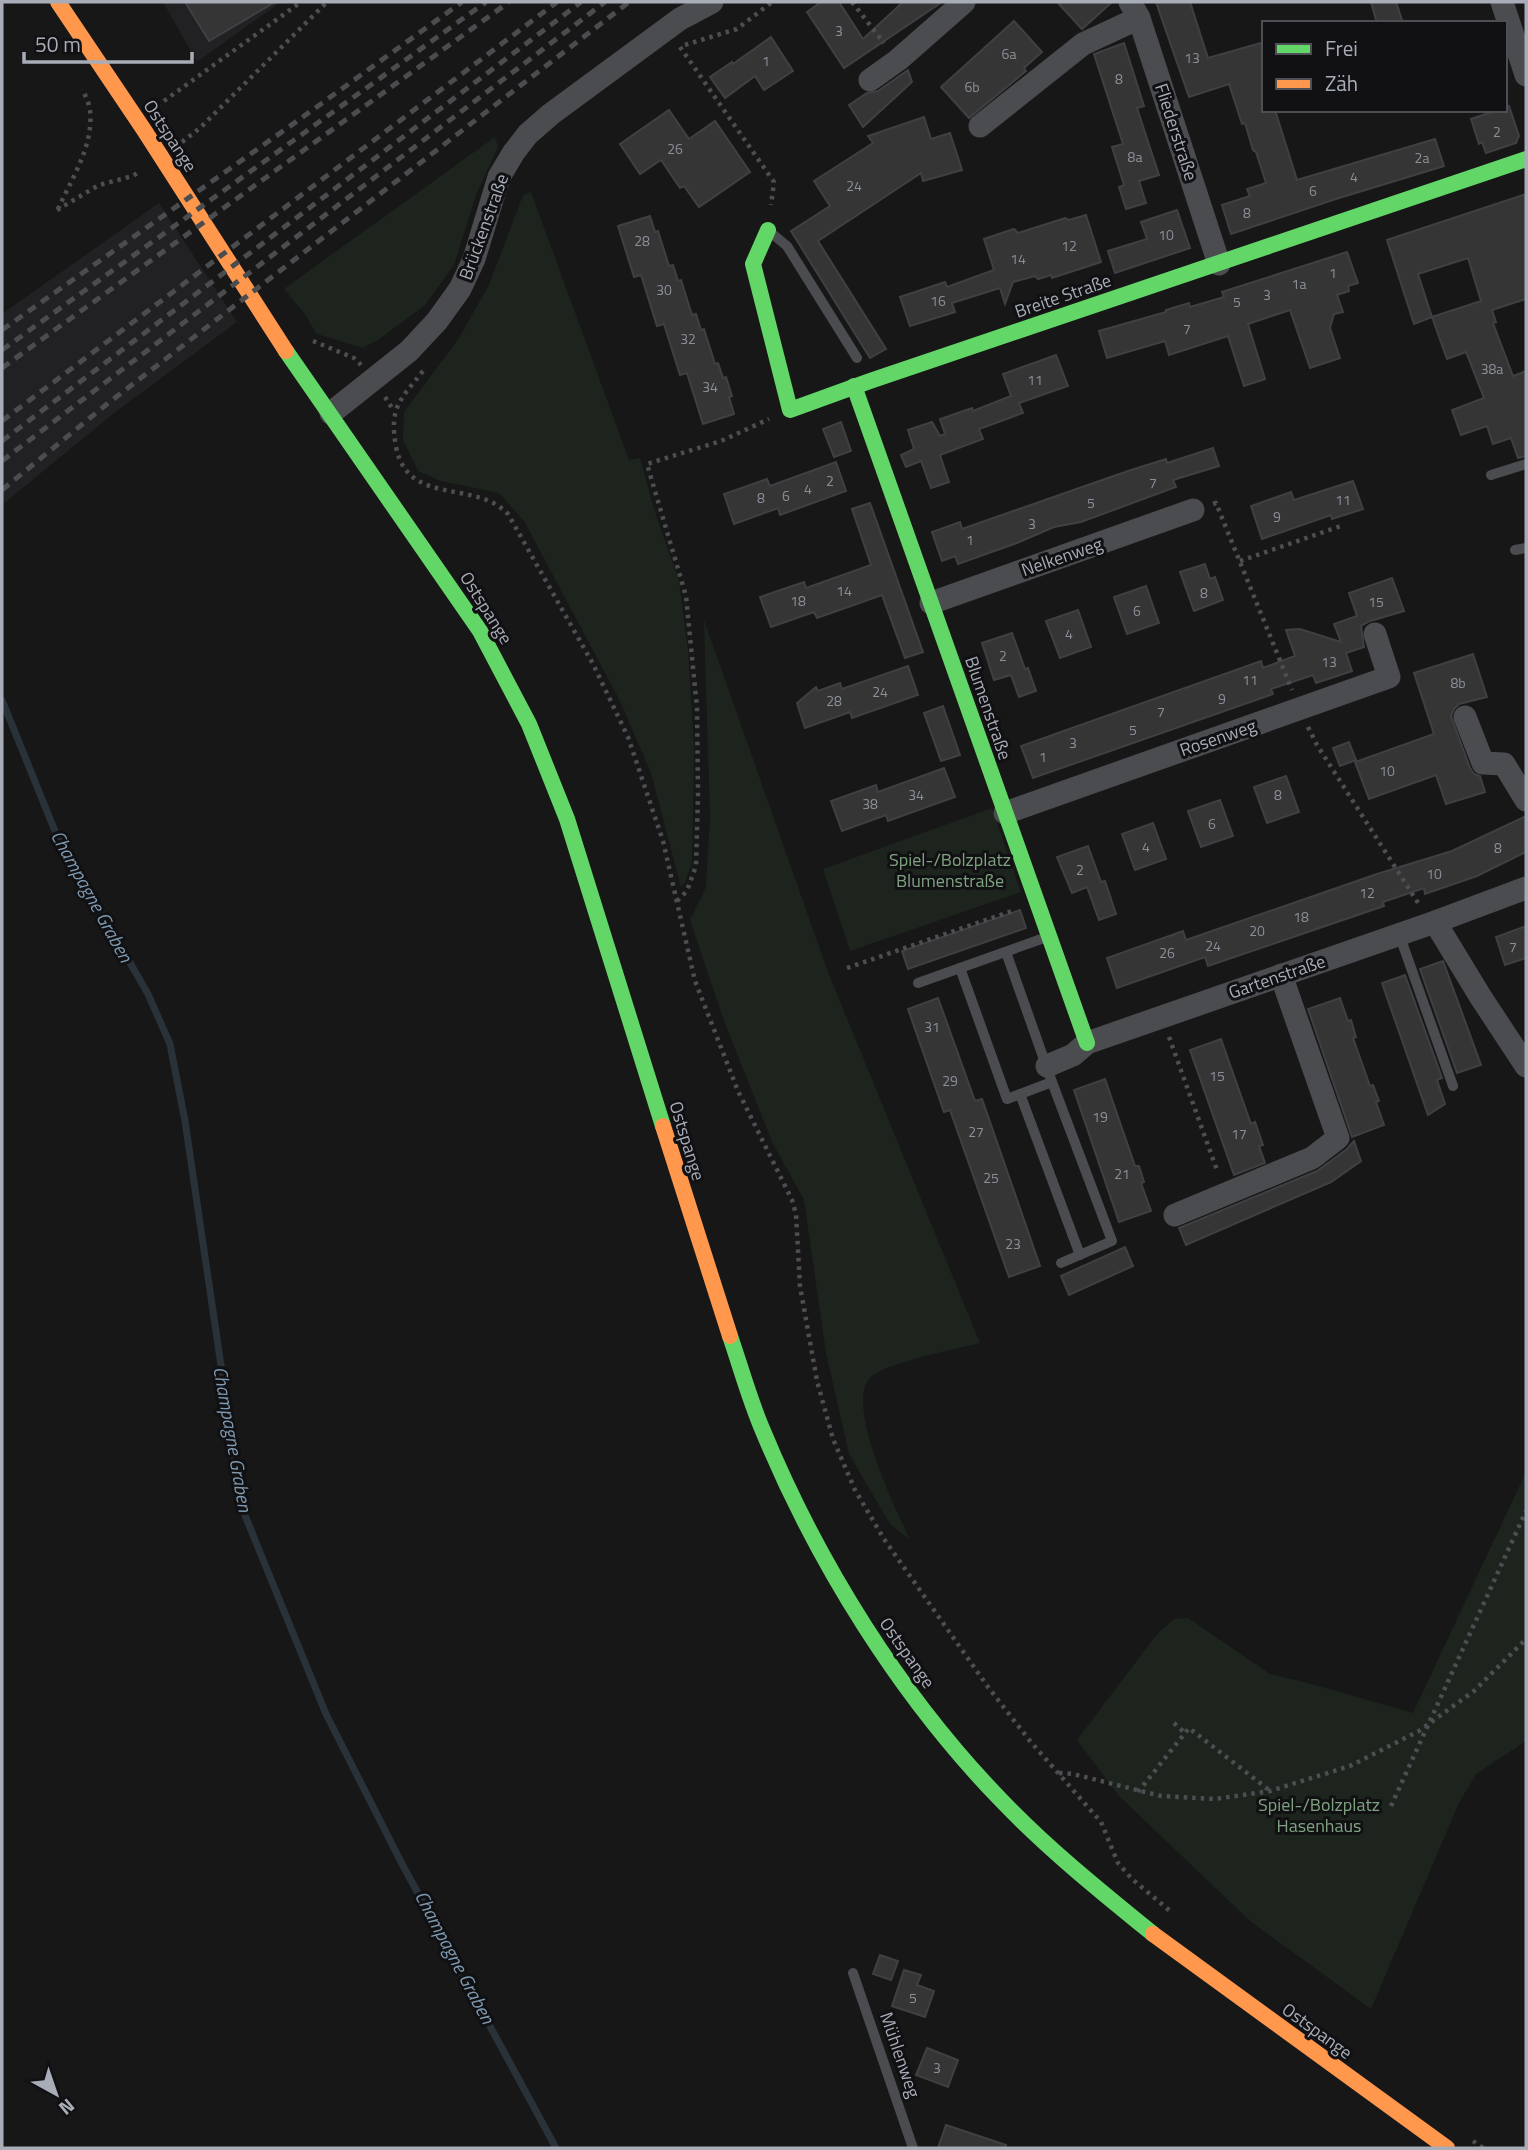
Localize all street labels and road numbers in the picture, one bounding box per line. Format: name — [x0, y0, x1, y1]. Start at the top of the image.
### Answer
street label: Fliederstraße — [1148, 80, 1205, 184]
street label: Ostspange — [137, 94, 204, 177]
street label: Brückenstraße — [452, 170, 515, 284]
street label: Breite Straße — [1011, 266, 1115, 325]
street label: Nelkenweg — [1018, 530, 1106, 583]
street label: Ostspange — [453, 566, 519, 649]
street label: Blumenstraße — [958, 652, 1019, 763]
street label: Rosenweg — [1176, 712, 1260, 763]
street label: Gartenstraße — [1225, 947, 1329, 1006]
street label: Ostspange — [663, 1098, 712, 1184]
street label: Ostspange — [873, 1612, 942, 1694]
street label: Ostspange — [1276, 1996, 1358, 2065]
street label: Mühlenweg — [873, 2008, 928, 2101]

